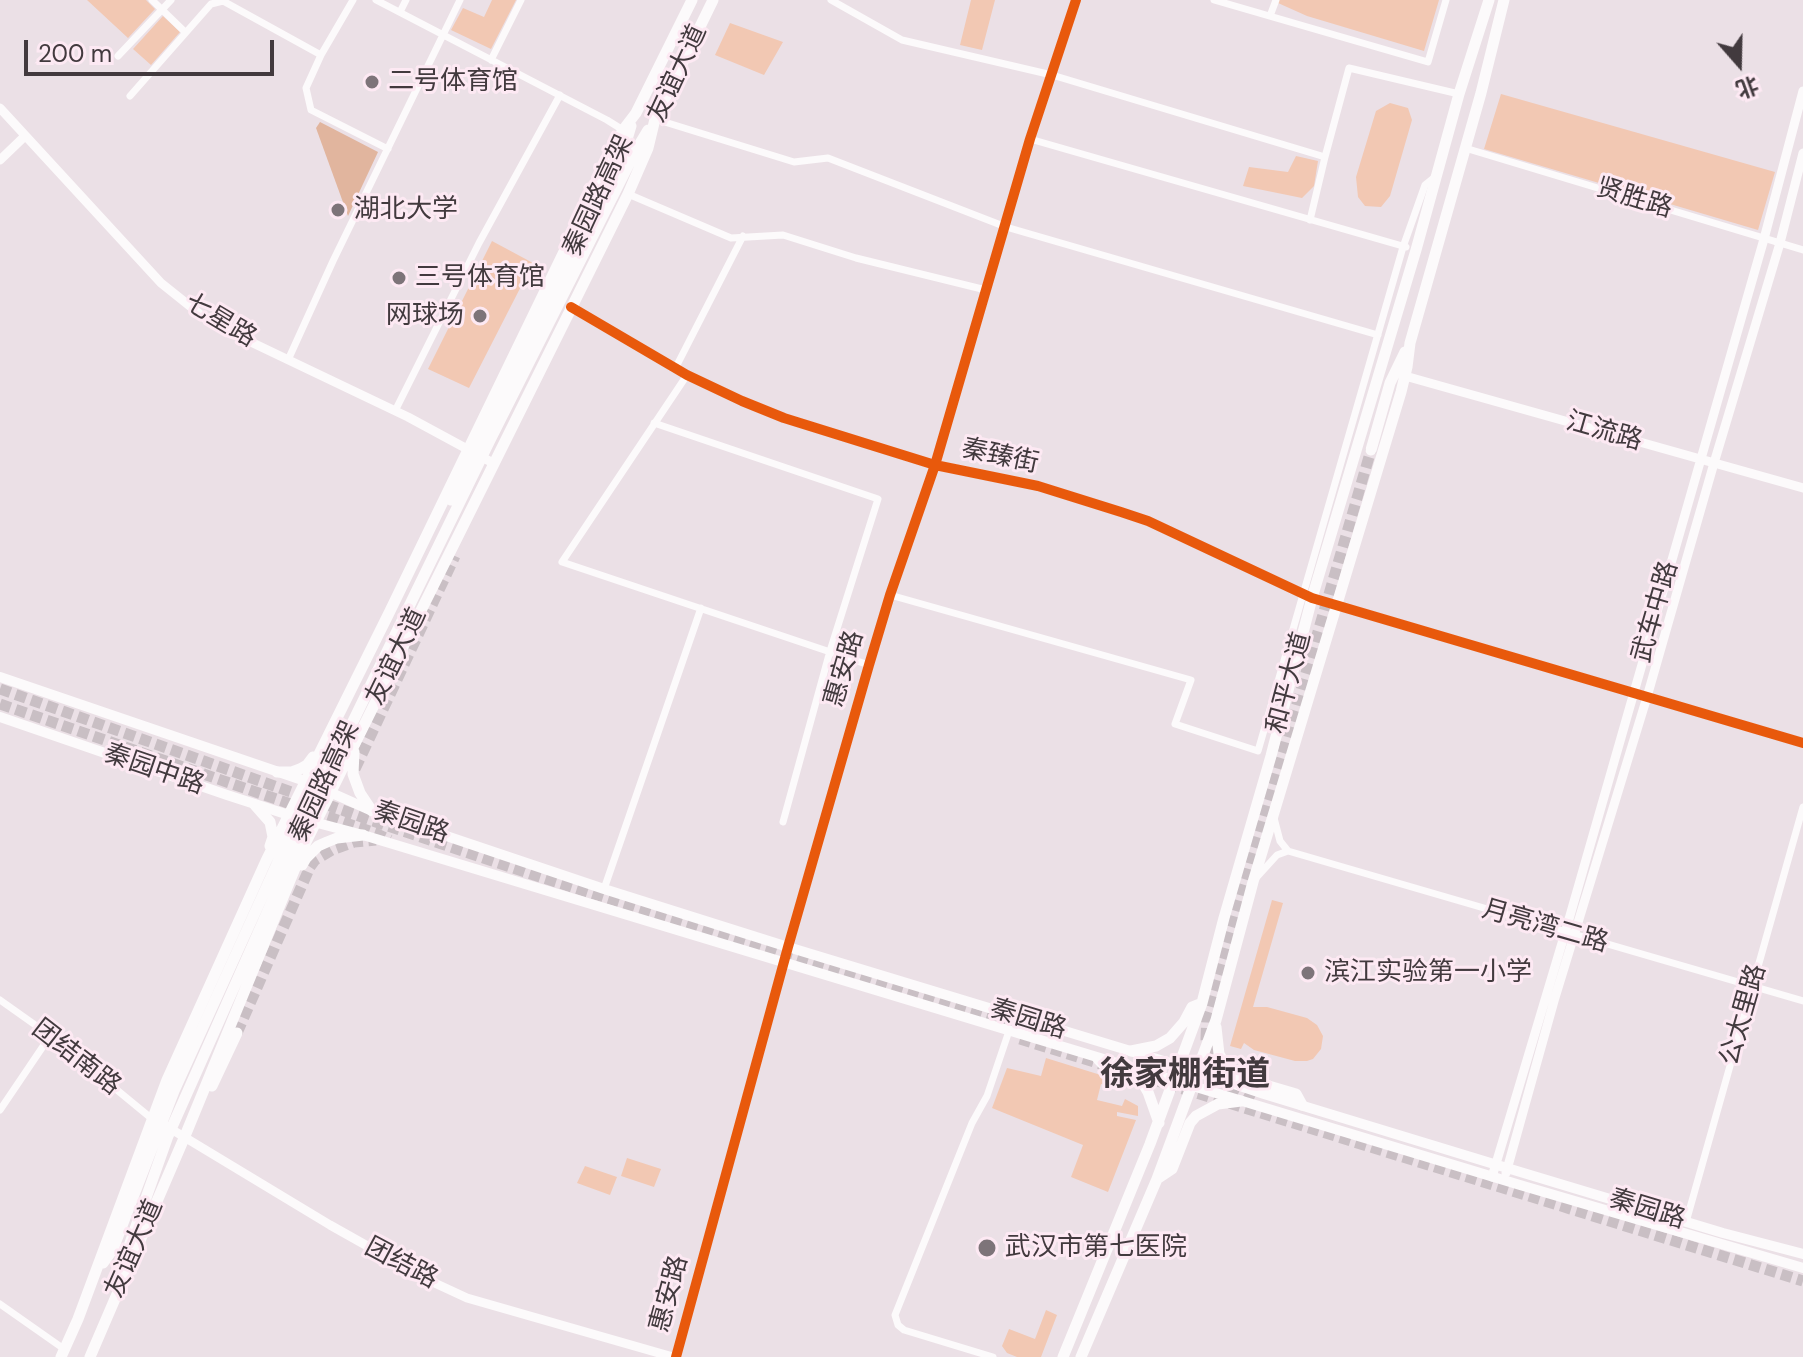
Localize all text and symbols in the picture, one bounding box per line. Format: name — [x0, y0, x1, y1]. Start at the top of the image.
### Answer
street label: 友谊大道 — [642, 20, 714, 128]
scale bar — [28, 24, 278, 74]
north arrow — [1699, 24, 1779, 104]
text: 200 m — [38, 38, 112, 69]
place label: 二号体育馆 — [388, 66, 518, 98]
text: 北 — [1732, 70, 1763, 104]
marker: 二号体育馆 — [363, 73, 381, 91]
street label: 秦园路高架 — [557, 130, 641, 262]
street label: 贤胜路 — [1592, 173, 1676, 225]
place label: 湖北大学 — [354, 194, 458, 226]
marker: 湖北大学 — [329, 201, 347, 219]
place label: 三号体育馆 — [415, 262, 545, 294]
marker: 三号体育馆 — [390, 269, 408, 287]
street label: 七星路 — [179, 288, 261, 354]
place label: 网球场 — [386, 300, 464, 332]
marker: 网球场 — [471, 307, 489, 325]
street label: 江流路 — [1562, 406, 1646, 458]
street label: 秦臻街 — [959, 434, 1041, 480]
street label: 武车中路 — [1627, 558, 1685, 666]
street label: 友谊大道 — [360, 603, 434, 711]
street label: 惠安路 — [819, 627, 871, 711]
street label: 和平大道 — [1261, 629, 1319, 737]
street label: 秦园路高架 — [283, 716, 367, 848]
street label: 秦园中路 — [100, 738, 208, 802]
street label: 秦园路 — [369, 796, 453, 850]
street label: 月亮湾二路 — [1478, 894, 1612, 960]
place label: 滨江实验第一小学 — [1324, 957, 1532, 989]
street label: 公太里路 — [1715, 961, 1773, 1069]
marker: 滨江实验第一小学 — [1299, 964, 1317, 982]
street label: 秦园路 — [986, 994, 1070, 1046]
street label: 团结南路 — [25, 1014, 127, 1102]
district label: 徐家棚街道 — [1100, 1056, 1270, 1096]
street label: 秦园路 — [1605, 1184, 1689, 1236]
street label: 友谊大道 — [100, 1195, 170, 1303]
street label: 团结路 — [359, 1232, 443, 1296]
place label: 武汉市第七医院 — [1005, 1232, 1187, 1264]
marker: 武汉市第七医院 — [976, 1237, 998, 1259]
street label: 惠安路 — [645, 1252, 695, 1336]

